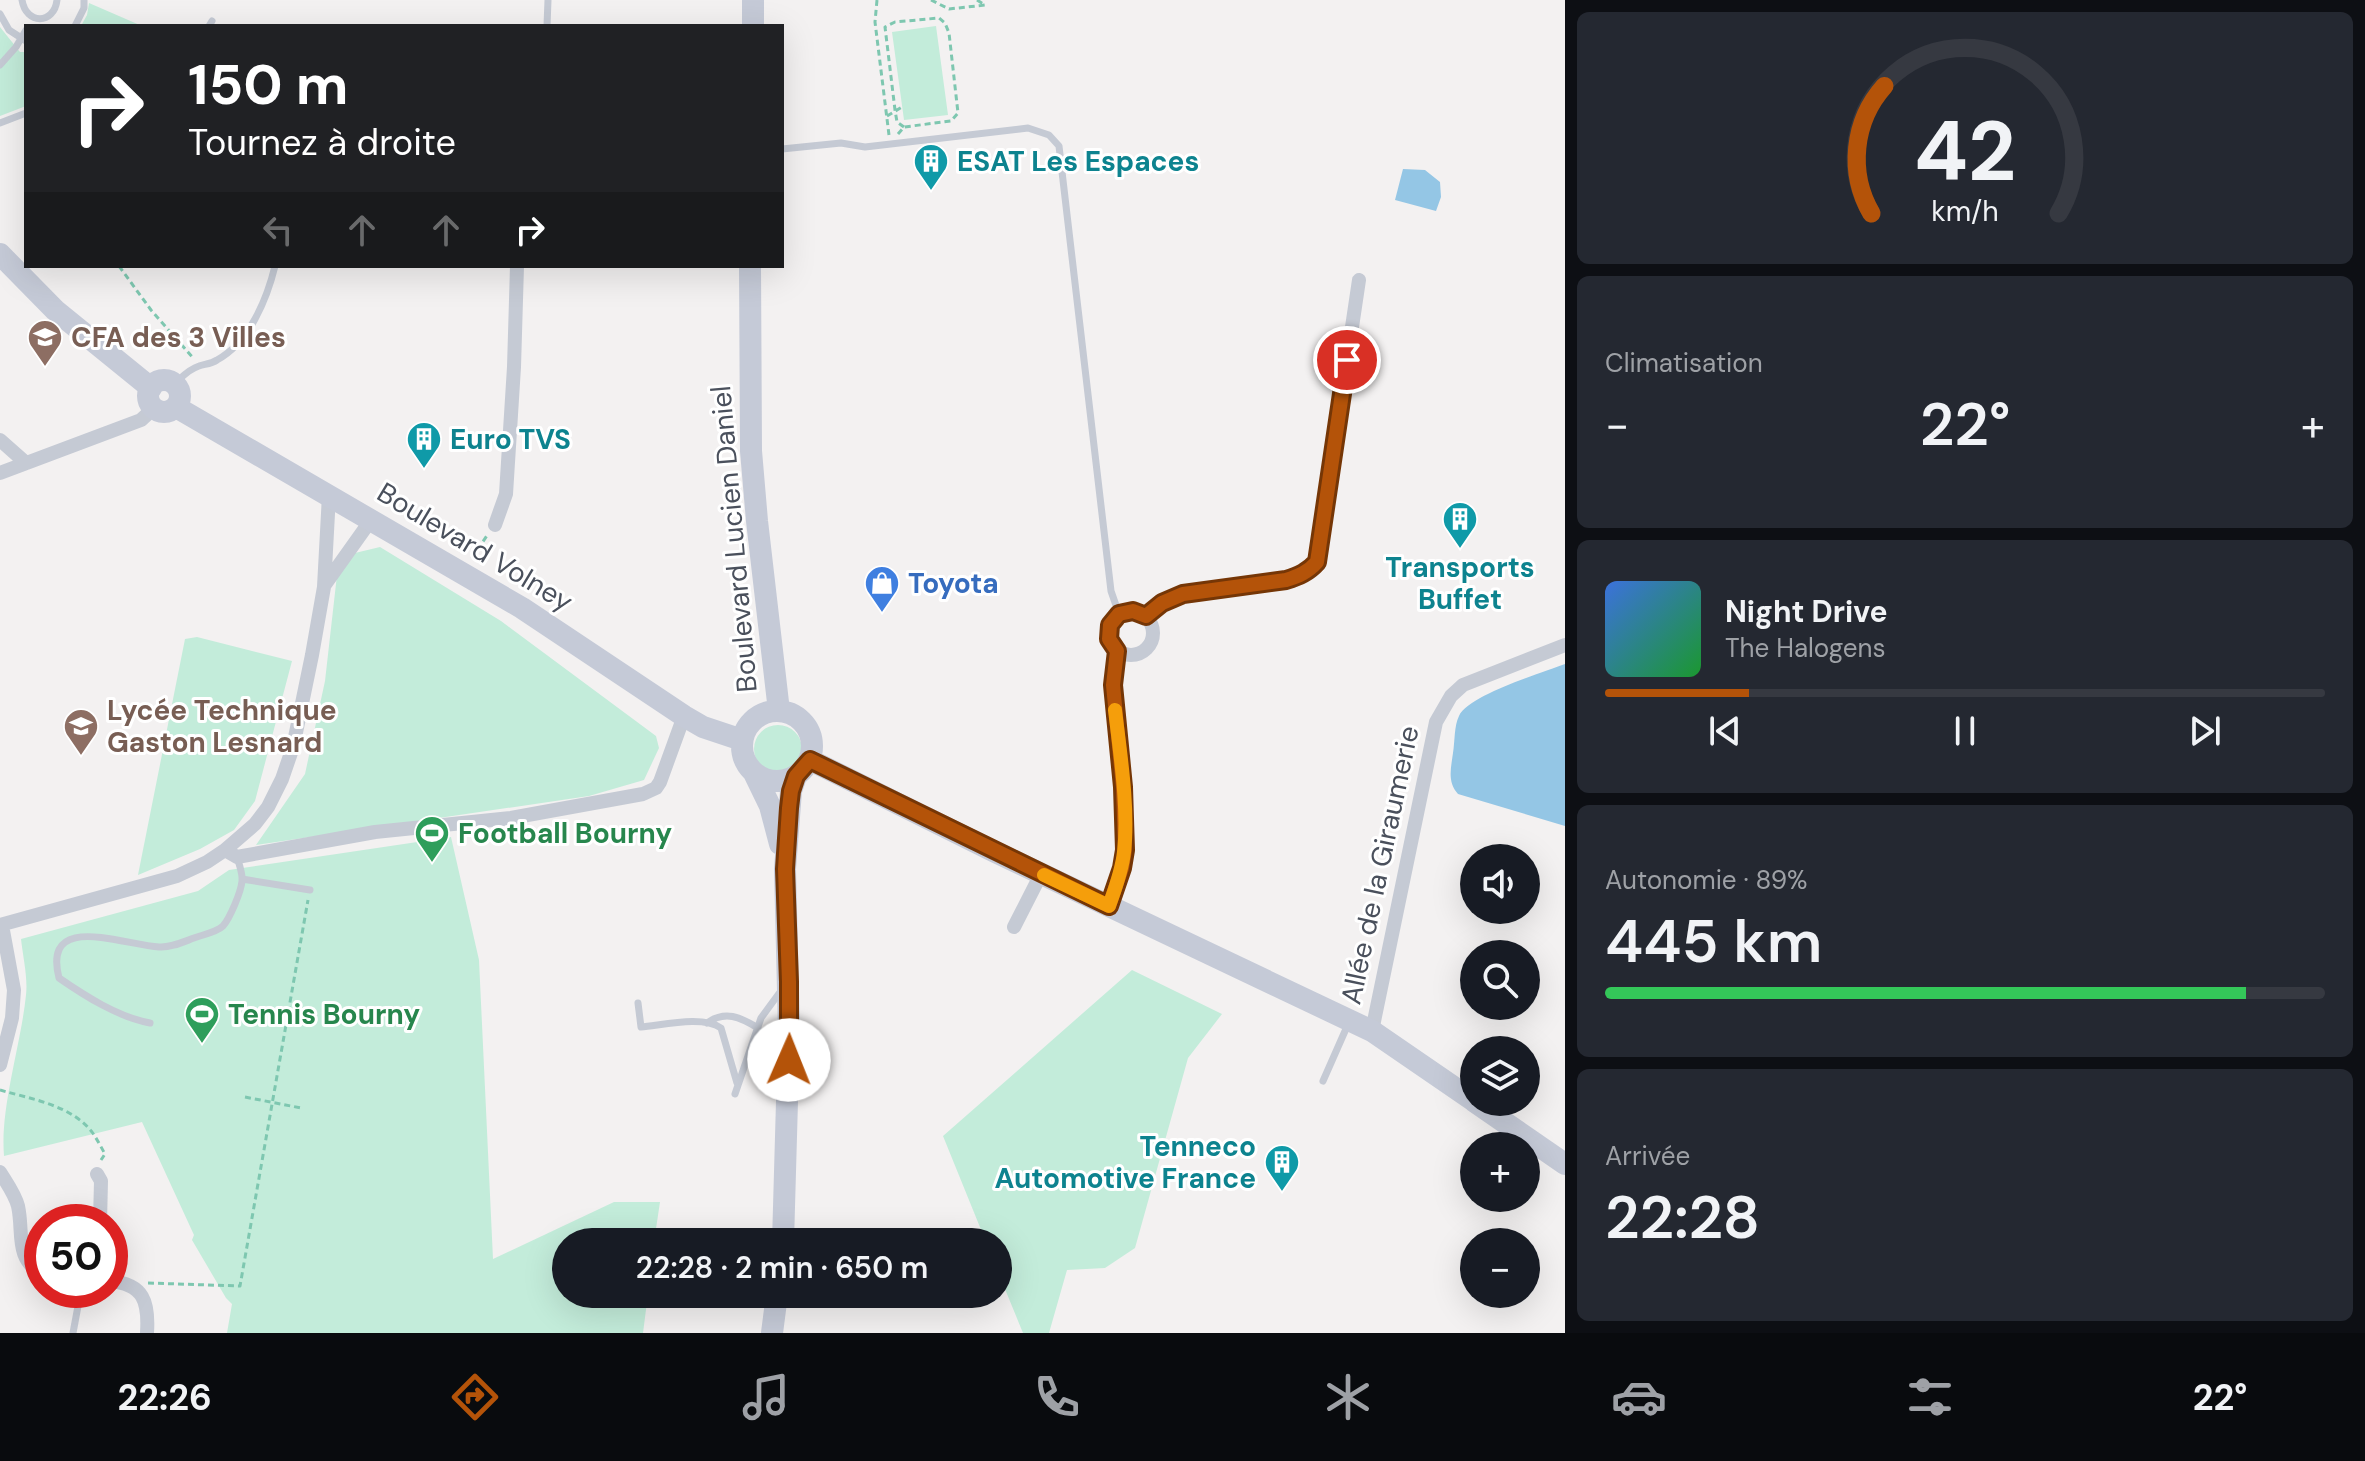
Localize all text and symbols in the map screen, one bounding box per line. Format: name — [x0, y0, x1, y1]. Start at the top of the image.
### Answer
text: 150 m — [188, 48, 349, 121]
icon: right — [56, 56, 160, 160]
text: 42 — [1914, 97, 2016, 206]
text: Tournez à droite — [188, 119, 456, 166]
building icon: ESAT Les Espaces — [912, 142, 950, 192]
place label: ESAT Les Espaces — [957, 143, 1199, 180]
text: km/h — [1931, 193, 1999, 230]
icon: left — [256, 208, 300, 252]
icon: ahead — [340, 208, 384, 252]
icon: ahead — [424, 208, 468, 252]
icon: right — [508, 208, 552, 252]
school or university icon: CFA des 3 Villes — [26, 318, 64, 368]
place label: CFA des 3 Villes — [71, 319, 286, 356]
pin — [1313, 326, 1381, 394]
icon: arrive — [1325, 338, 1369, 382]
text: Climatisation — [1605, 346, 1763, 380]
street label: Boulevard Lucien Daniel — [702, 384, 766, 694]
text: 22° — [1920, 385, 2010, 464]
text: − — [1605, 396, 1629, 454]
text: + — [2301, 396, 2325, 454]
building icon: Euro TVS — [405, 420, 443, 470]
place label: Euro TVS — [450, 421, 571, 458]
street label: Boulevard Volney — [370, 474, 580, 620]
building icon: Transports Buffet — [1441, 500, 1479, 550]
place label: Transports Buffet — [1385, 549, 1535, 618]
shop icon: Toyota — [863, 564, 901, 614]
place label: Toyota — [908, 565, 999, 602]
text: Night Drive — [1725, 592, 1888, 631]
text: The Halogens — [1725, 631, 1885, 665]
place label: Lycée Technique Gaston Lesnard — [107, 692, 337, 761]
school or university icon: Lycée Technique Gaston Lesnard — [62, 707, 100, 757]
icon: previous — [1703, 709, 1747, 753]
icon: pause — [1943, 709, 1987, 753]
icon: next — [2183, 709, 2227, 753]
street label: Allée de la Giraumerie — [1332, 722, 1428, 1008]
sports icon: Football Bourny — [413, 814, 451, 864]
place label: Football Bourny — [458, 815, 672, 852]
map controls — [1460, 844, 1540, 1308]
button: sound — [1460, 844, 1540, 924]
text: Autonomie · 89% — [1605, 863, 1807, 897]
text: 445 km — [1605, 902, 1822, 981]
button: search — [1460, 940, 1540, 1020]
sports icon: Tennis Bourny — [183, 995, 221, 1045]
place label: Tennis Bourny — [228, 996, 420, 1033]
position arrow — [747, 1018, 831, 1102]
button: layers — [1460, 1036, 1540, 1116]
place label: Tenneco Automotive France — [994, 1128, 1256, 1197]
button: + — [1460, 1132, 1540, 1212]
text: Arrivée — [1605, 1139, 1690, 1173]
building icon: Tenneco Automotive France — [1263, 1143, 1301, 1193]
text: 22:28 — [1605, 1178, 1760, 1257]
speed limit sign: 50 — [24, 1204, 128, 1308]
button: − — [1460, 1228, 1540, 1308]
text: 22:28 · 2 min · 650 m — [636, 1248, 928, 1287]
icon: directions — [447, 1369, 503, 1425]
icon: music — [738, 1369, 794, 1425]
icon: phone — [1029, 1369, 1085, 1425]
icon: climate — [1320, 1369, 1376, 1425]
icon: car — [1611, 1369, 1667, 1425]
icon: filters — [1902, 1369, 1958, 1425]
text: 22:26 — [118, 1374, 212, 1421]
text: 22° — [2193, 1374, 2247, 1421]

